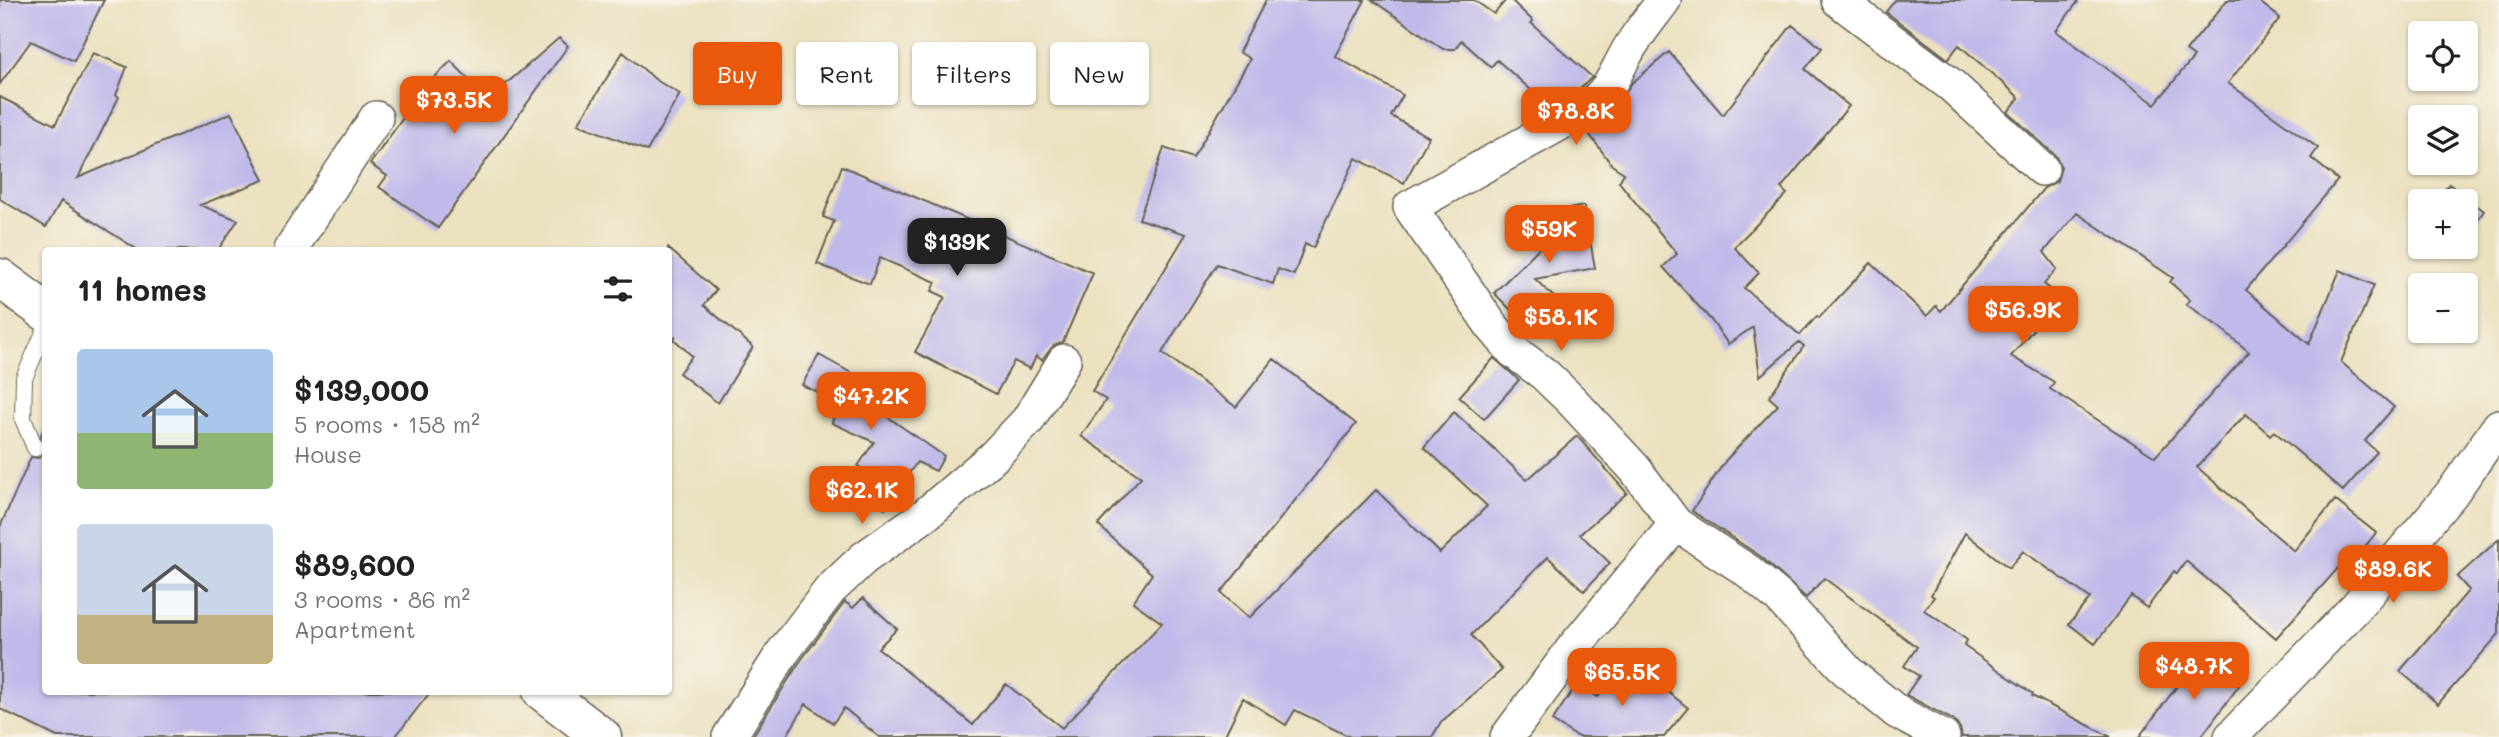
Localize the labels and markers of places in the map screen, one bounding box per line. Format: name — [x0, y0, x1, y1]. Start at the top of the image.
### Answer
pin: $73.5K — [397, 76, 511, 136]
pin: $78.8K — [1519, 88, 1633, 147]
pin: $59K — [1508, 205, 1590, 265]
pin: $139K — [908, 218, 1006, 278]
pin: $56.9K — [1966, 286, 2080, 346]
pin: $58.1K — [1504, 294, 1618, 353]
pin: $47.2K — [814, 372, 928, 432]
pin: $62.1K — [805, 466, 919, 526]
pin: $89.6K — [2336, 546, 2450, 605]
pin: $48.7K — [2137, 642, 2251, 702]
pin: $65.5K — [1565, 648, 1679, 708]

